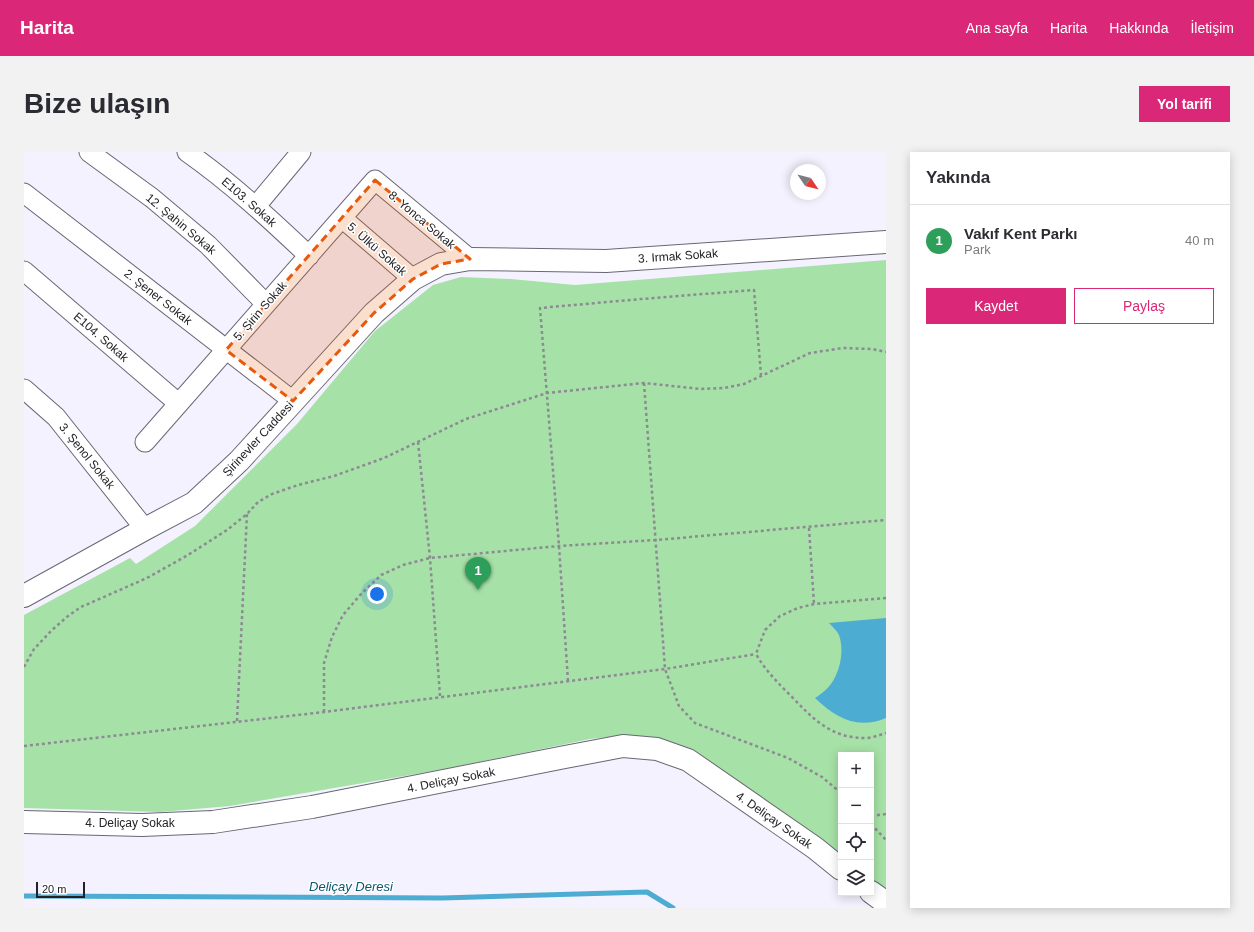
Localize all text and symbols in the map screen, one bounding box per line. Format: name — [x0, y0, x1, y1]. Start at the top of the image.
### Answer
text: Harita — [20, 17, 74, 38]
text: Ana sayfa — [966, 20, 1028, 36]
text: Harita — [1050, 20, 1087, 36]
text: Hakkında — [1109, 20, 1168, 36]
text: İletişim — [1190, 20, 1234, 36]
button: Yol tarifi — [1139, 86, 1230, 122]
text: Bize ulaşın — [24, 88, 170, 119]
north arrow — [790, 164, 826, 200]
text: Yakında — [926, 168, 990, 187]
street label: E103. Sokak — [219, 174, 280, 230]
street label: 8. Yonca Sokak — [386, 188, 459, 253]
street label: 12. Şahin Sokak — [143, 191, 220, 258]
street label: 5. Ülkü Sokak — [344, 219, 410, 279]
text: Vakıf Kent Parkı — [964, 225, 1077, 242]
text: 1 — [935, 233, 943, 248]
text: 40 m — [1185, 233, 1214, 248]
text: Park — [964, 242, 991, 257]
street label: 3. Irmak Sokak — [638, 246, 719, 266]
street label: 2. Şener Sokak — [121, 266, 195, 328]
street label: 5. Şirin Sokak — [230, 278, 290, 344]
button: Kaydet — [926, 288, 1066, 324]
button: Paylaş — [1074, 288, 1214, 324]
street label: E104. Sokak — [71, 309, 132, 365]
street label: Şirinevler Caddesi — [220, 399, 296, 479]
street label: 3. Şenol Sokak — [56, 420, 118, 493]
pin: 1 — [465, 557, 491, 590]
your location — [367, 584, 387, 604]
map controls — [838, 752, 874, 896]
button: + — [838, 752, 874, 788]
street label: 4. Deliçay Sokak — [406, 764, 497, 795]
button: − — [838, 788, 874, 824]
street label: 4. Deliçay Sokak — [733, 789, 815, 852]
street label: 4. Deliçay Sokak — [85, 816, 176, 830]
button: locate — [838, 824, 874, 860]
button: layers — [838, 860, 874, 896]
water label: Deliçay Deresi — [309, 879, 394, 894]
scale bar — [36, 880, 85, 899]
text: 20 m — [42, 883, 66, 895]

